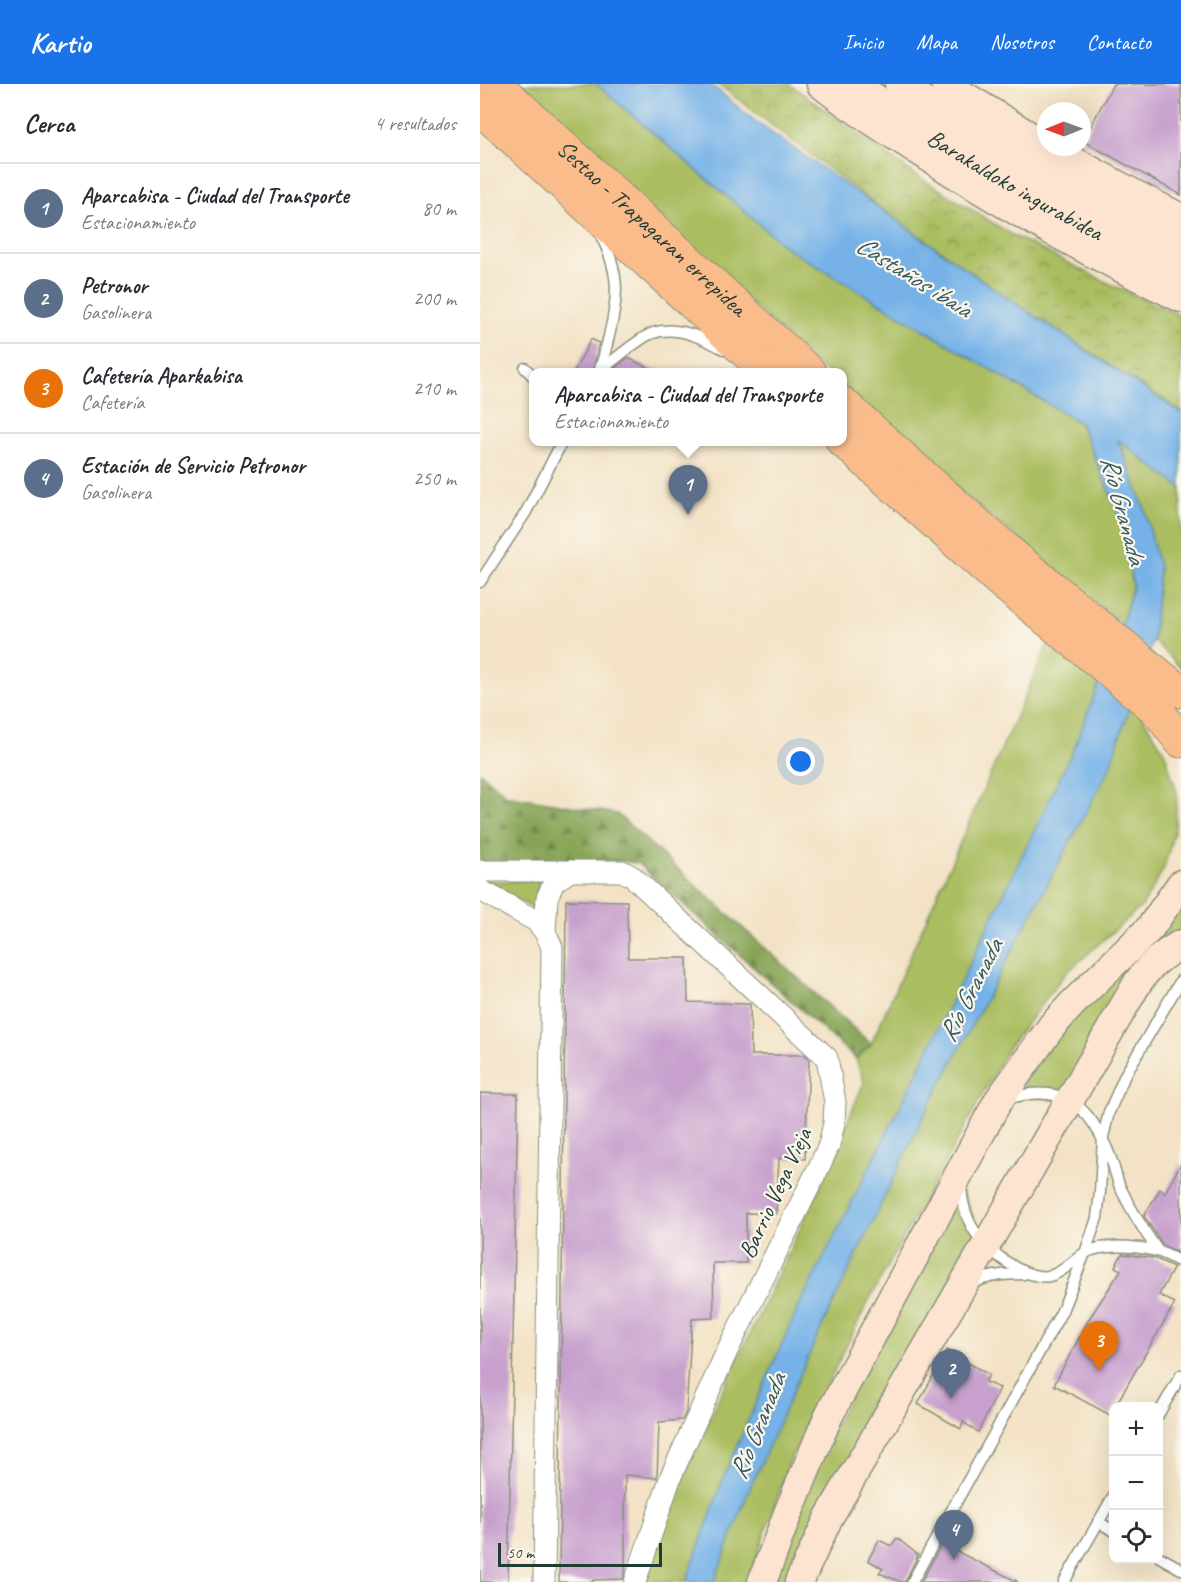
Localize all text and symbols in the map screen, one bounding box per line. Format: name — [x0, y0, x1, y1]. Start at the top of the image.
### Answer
text: Kartio — [30, 25, 91, 60]
text: Inicio — [843, 29, 883, 55]
text: Mapa — [916, 29, 957, 55]
text: Nosotros — [990, 29, 1054, 55]
text: Contacto — [1087, 29, 1151, 55]
north arrow — [1037, 102, 1091, 156]
text: Cerca — [24, 107, 74, 140]
text: 4 resultados — [374, 111, 456, 136]
street label: Barakaldoko ingurabidea — [922, 122, 1109, 248]
street label: Sestao - Trapagaran errepidea — [551, 133, 755, 324]
text: Aparcabisa - Ciudad del Transporte — [81, 182, 349, 210]
text: 1 — [39, 196, 48, 221]
text: 80 m — [422, 196, 456, 221]
text: Estacionamiento — [81, 210, 195, 235]
water label: Castaños ibaia — [850, 228, 980, 326]
text: Petronor — [81, 272, 147, 300]
text: 2 — [39, 286, 48, 311]
text: 200 m — [413, 286, 456, 311]
text: Gasolinera — [81, 300, 151, 325]
text: Cafetería Aparkabisa — [81, 362, 242, 390]
popup — [529, 368, 847, 446]
text: 3 — [39, 376, 48, 401]
text: 210 m — [413, 376, 456, 401]
text: Aparcabisa - Ciudad del Transporte — [554, 381, 822, 409]
text: Cafetería — [81, 390, 144, 415]
text: Estacionamiento — [554, 409, 668, 434]
text: Estación de Servicio Petronor — [81, 452, 305, 480]
water label: Río Granada — [1093, 452, 1154, 570]
text: 4 — [39, 466, 48, 491]
text: 250 m — [413, 466, 456, 491]
pin: 1 — [668, 466, 708, 515]
text: Gasolinera — [81, 480, 151, 505]
your location — [786, 747, 815, 776]
water label: Río Granada — [931, 931, 1011, 1047]
street label: Barrio Vega Vieja — [732, 1122, 819, 1263]
pin: 3 — [1080, 1322, 1118, 1371]
pin: 2 — [932, 1350, 970, 1399]
water label: Río Granada — [721, 1366, 794, 1484]
map controls — [1109, 1402, 1163, 1564]
button: + — [1109, 1402, 1163, 1456]
button: − — [1109, 1456, 1163, 1510]
pin: 4 — [934, 1510, 974, 1560]
button: locate — [1109, 1510, 1163, 1564]
scale bar — [498, 1540, 662, 1568]
text: 50 m — [507, 1543, 534, 1563]

